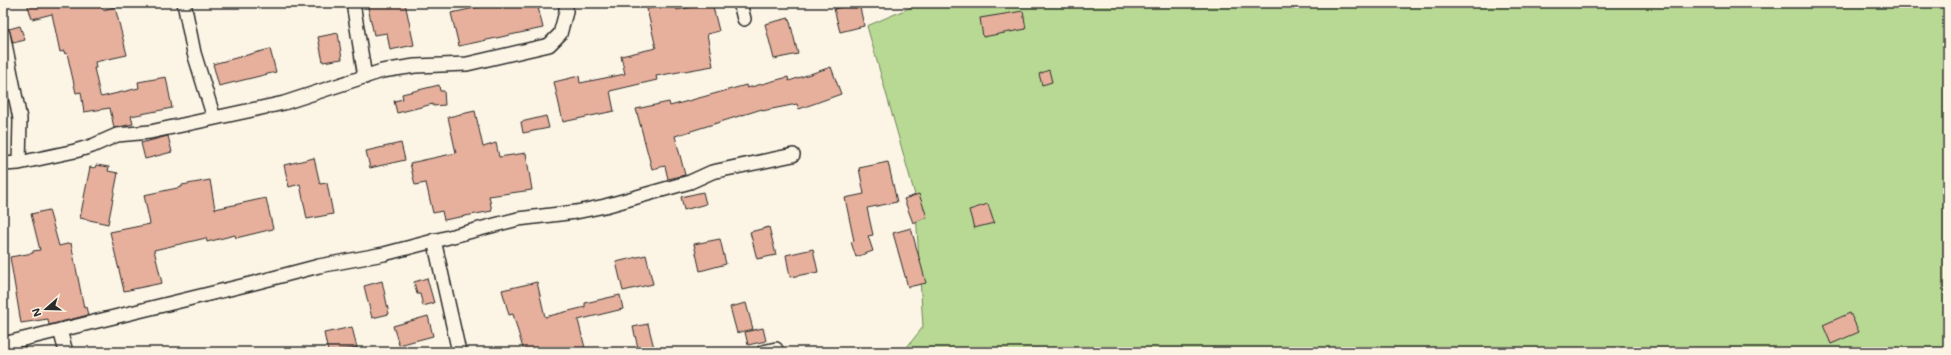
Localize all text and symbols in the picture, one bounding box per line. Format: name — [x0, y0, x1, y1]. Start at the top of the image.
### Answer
north arrow — [26, 289, 66, 329]
text: N — [28, 306, 45, 319]

